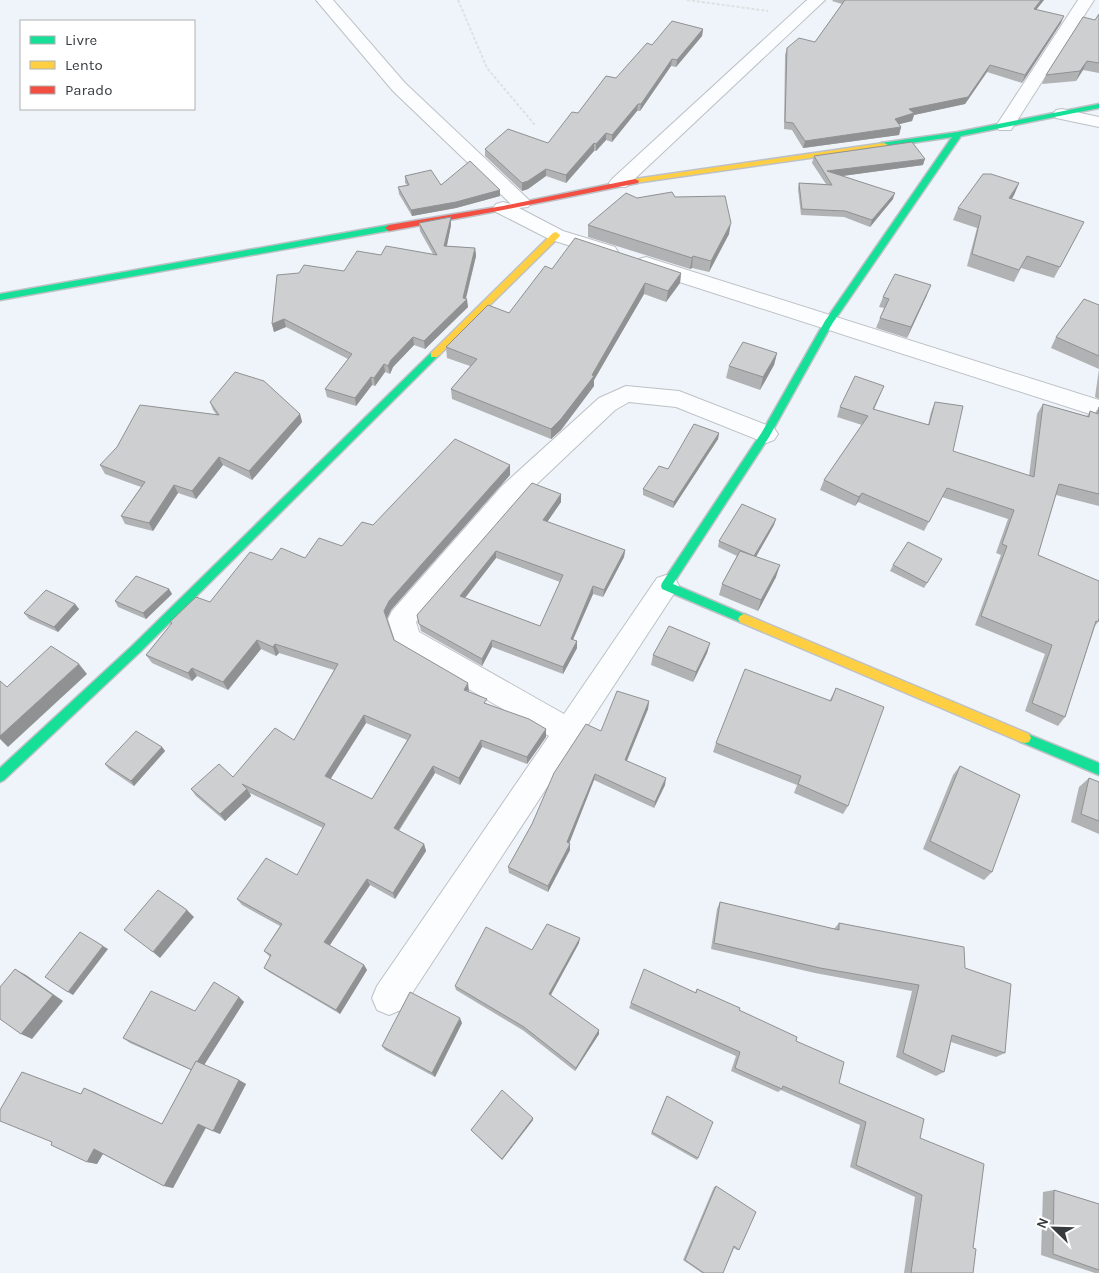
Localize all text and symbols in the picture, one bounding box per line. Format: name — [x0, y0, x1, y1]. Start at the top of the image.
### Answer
legend — [20, 20, 195, 110]
text: Livre — [65, 31, 97, 49]
text: Lento — [65, 56, 103, 74]
text: Parado — [65, 81, 112, 99]
north arrow — [1029, 1203, 1079, 1253]
text: N — [1033, 1215, 1052, 1231]

